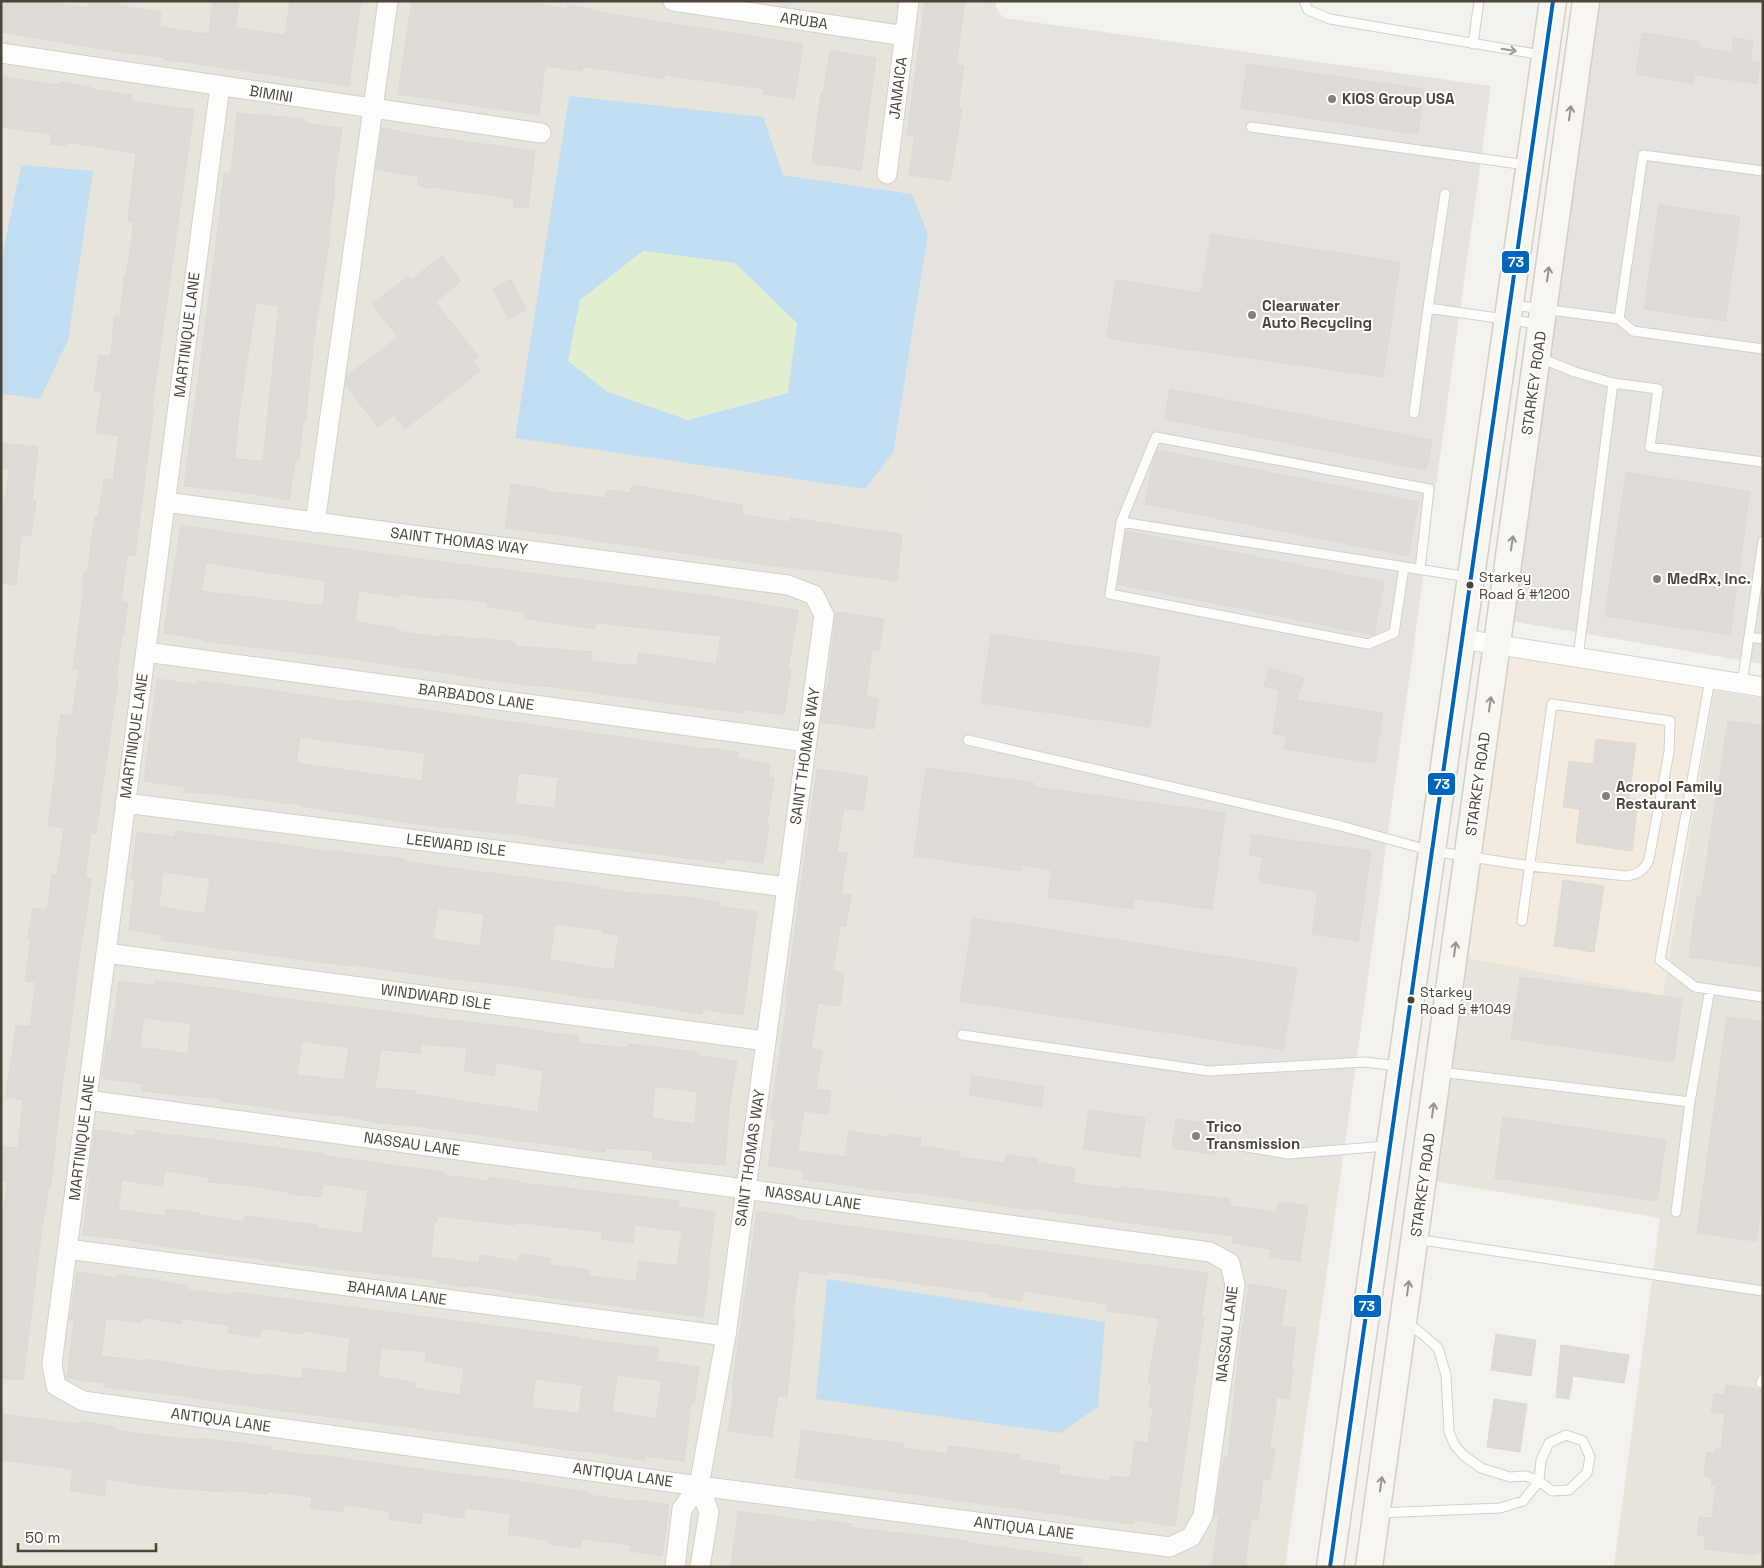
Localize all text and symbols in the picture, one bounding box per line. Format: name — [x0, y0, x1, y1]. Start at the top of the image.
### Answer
street label: ARUBA — [779, 8, 830, 33]
one-way arrow — [1501, 45, 1517, 55]
street label: JAMAICA — [884, 55, 911, 120]
street label: BIMINI — [248, 81, 294, 106]
place label: KIOS Group USA — [1342, 89, 1455, 108]
marker: KIOS Group USA — [1326, 93, 1338, 105]
one-way arrow — [1566, 105, 1576, 121]
line badge: 73 — [1501, 250, 1530, 274]
text: 73 — [1508, 253, 1524, 271]
one-way arrow — [1544, 266, 1554, 282]
street label: MARTINIQUE LANE — [169, 271, 204, 399]
place label: Clearwater Auto Recycling — [1262, 296, 1372, 332]
marker: Clearwater Auto Recycling — [1246, 309, 1258, 321]
street label: STARKEY ROAD — [1517, 330, 1550, 436]
street label: SAINT THOMAS WAY — [389, 523, 529, 558]
one-way arrow — [1507, 535, 1517, 551]
place label: Starkey Road & #1200 — [1479, 568, 1570, 603]
place label: MedRx, Inc. — [1667, 569, 1751, 588]
marker: MedRx, Inc. — [1651, 573, 1663, 585]
marker: Starkey Road & #1200 — [1465, 580, 1475, 590]
street label: MARTINIQUE LANE — [115, 672, 152, 800]
street label: BARBADOS LANE — [417, 679, 535, 714]
street label: SAINT THOMAS WAY — [785, 686, 824, 826]
one-way arrow — [1485, 696, 1495, 712]
street label: STARKEY ROAD — [1461, 731, 1494, 837]
line badge: 73 — [1427, 772, 1456, 796]
text: 73 — [1434, 775, 1450, 793]
place label: Acropol Family Restaurant — [1616, 777, 1722, 813]
marker: Acropol Family Restaurant — [1600, 790, 1612, 802]
street label: LEEWARD ISLE — [405, 829, 507, 860]
one-way arrow — [1451, 941, 1461, 957]
street label: WINDWARD ISLE — [380, 979, 493, 1014]
place label: Starkey Road & #1049 — [1420, 983, 1511, 1018]
marker: Starkey Road & #1049 — [1406, 995, 1416, 1005]
street label: MARTINIQUE LANE — [64, 1074, 99, 1202]
street label: SAINT THOMAS WAY — [730, 1088, 769, 1228]
one-way arrow — [1428, 1102, 1438, 1118]
place label: Trico Transmission — [1206, 1117, 1300, 1153]
street label: NASSAU LANE — [363, 1127, 461, 1160]
marker: Trico Transmission — [1190, 1130, 1202, 1142]
street label: STARKEY ROAD — [1406, 1132, 1439, 1238]
street label: NASSAU LANE — [764, 1181, 862, 1214]
street label: BAHAMA LANE — [346, 1276, 448, 1309]
one-way arrow — [1403, 1281, 1413, 1297]
street label: NASSAU LANE — [1211, 1285, 1242, 1383]
line badge: 73 — [1353, 1294, 1382, 1318]
text: 73 — [1359, 1297, 1375, 1315]
street label: ANTIQUA LANE — [170, 1403, 272, 1436]
street label: ANTIQUA LANE — [572, 1458, 674, 1491]
one-way arrow — [1376, 1476, 1386, 1492]
street label: ANTIQUA LANE — [973, 1512, 1075, 1543]
scale bar — [18, 1520, 155, 1552]
text: 50 m — [25, 1528, 60, 1547]

